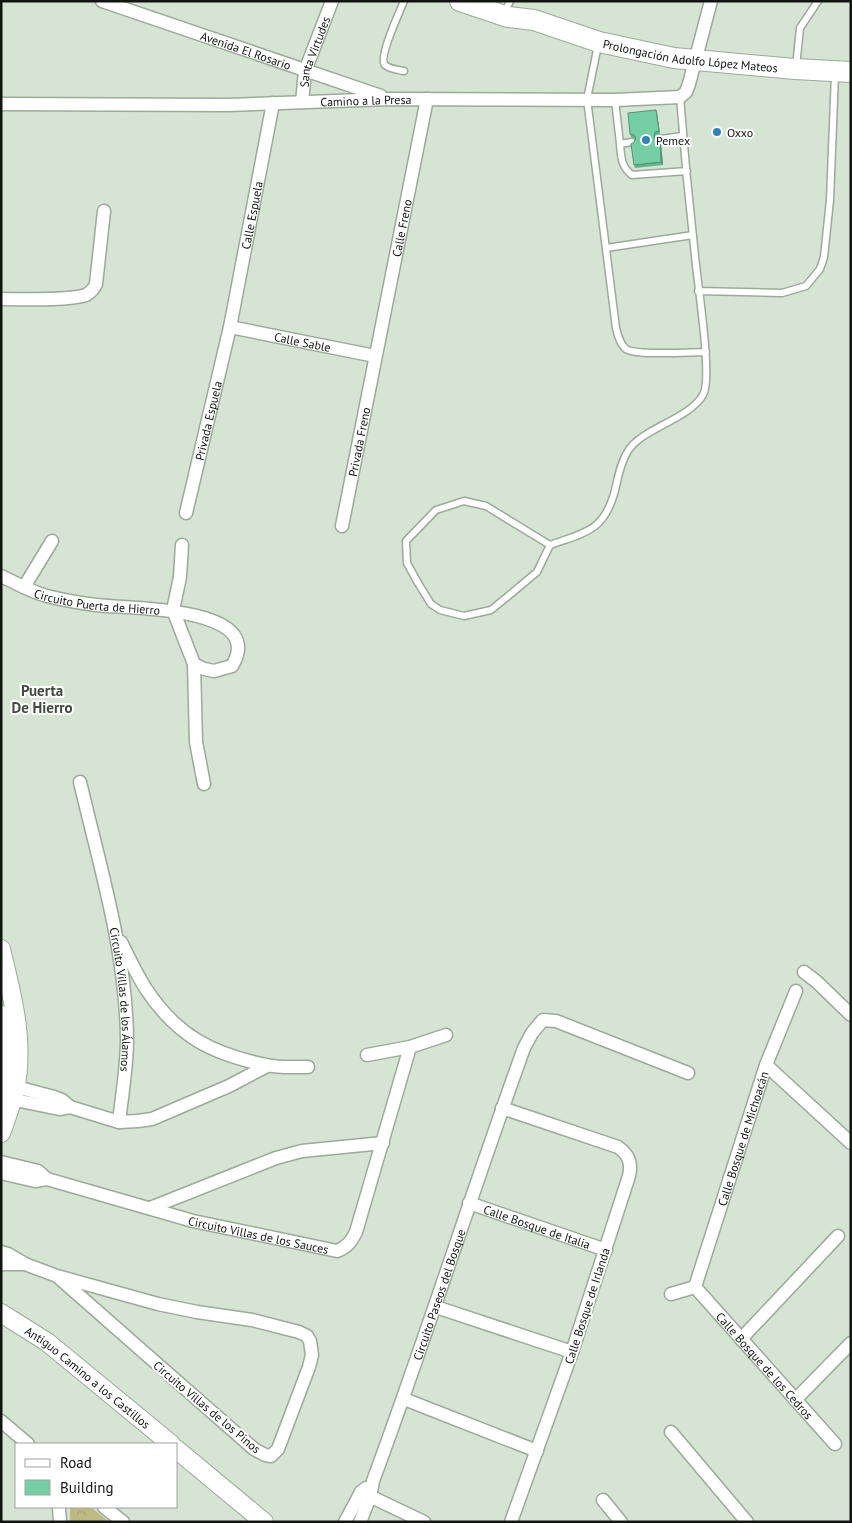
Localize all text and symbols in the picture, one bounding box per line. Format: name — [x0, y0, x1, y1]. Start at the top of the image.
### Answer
street label: Santa Virtudes — [296, 14, 333, 88]
street label: Avenida El Rosario — [199, 28, 293, 72]
street label: Prolongación Adolfo López Mateos — [602, 36, 778, 75]
street label: Camino a la Presa — [320, 91, 412, 109]
place label: Oxxo — [727, 125, 753, 140]
marker: Oxxo — [711, 126, 723, 138]
place label: Pemex — [656, 133, 690, 148]
marker: Pemex — [640, 134, 652, 146]
street label: Calle Espuela — [238, 180, 265, 250]
street label: Calle Freno — [388, 198, 414, 258]
street label: Calle Sable — [273, 329, 332, 354]
street label: Privada Espuela — [191, 379, 225, 462]
street label: Privada Freno — [345, 406, 373, 478]
street label: Circuito Puerta de Hierro — [32, 585, 161, 617]
district label: Puerta De Hierro — [11, 681, 73, 717]
street label: Circuito Villas de los Álamos — [107, 926, 135, 1072]
street label: Calle Bosque de Michoacán — [714, 1069, 771, 1208]
street label: Calle Bosque de Italia — [482, 1201, 592, 1252]
street label: Circuito Villas de los Sauces — [187, 1213, 330, 1257]
street label: Circuito Paseos del Bosque — [409, 1227, 468, 1362]
street label: Calle Bosque de Irlanda — [561, 1246, 613, 1366]
street label: Calle Bosque de los Cedros — [713, 1309, 817, 1422]
street label: Antiguo Camino a los Castillos — [22, 1323, 153, 1431]
street label: Circuito Villas de los Pinos — [150, 1358, 264, 1456]
legend — [15, 1443, 178, 1508]
text: Road — [60, 1453, 92, 1472]
text: Building — [60, 1478, 114, 1497]

